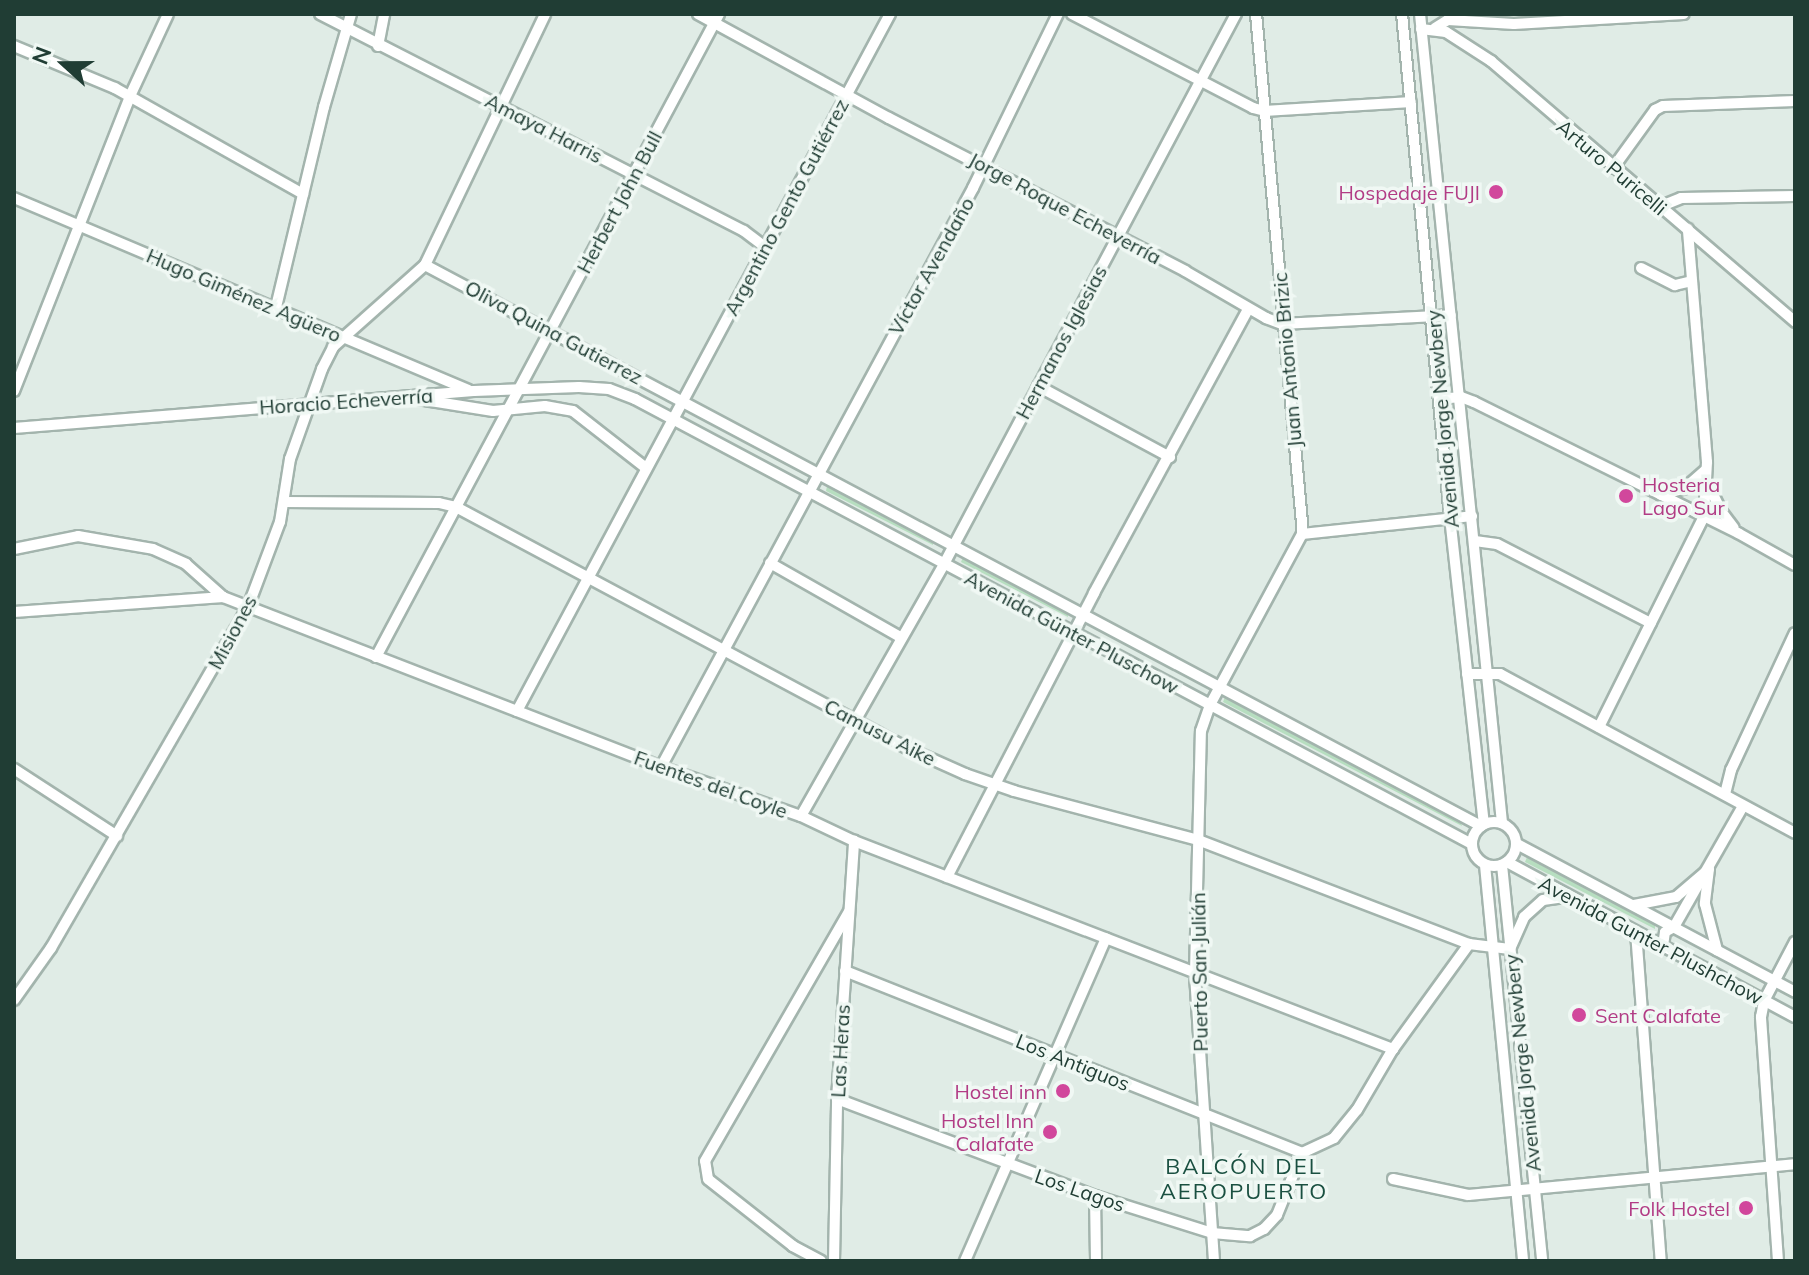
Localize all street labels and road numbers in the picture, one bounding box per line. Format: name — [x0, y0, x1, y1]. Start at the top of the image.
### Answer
street label: Amaya Harris — [481, 88, 607, 168]
street label: Argentino Gento Gutiérrez — [719, 95, 853, 319]
street label: Arturo Puricelli — [1552, 114, 1672, 220]
street label: Herbert John Bull — [571, 127, 667, 277]
street label: Jorge Roque Echeverría — [965, 147, 1165, 269]
street label: Víctor Avendaño — [883, 193, 979, 339]
street label: Hugo Giménez Agüero — [143, 243, 345, 347]
street label: Hermanos Iglesias — [1010, 261, 1112, 423]
street label: Juan Antonio Brizic — [1267, 271, 1307, 449]
street label: Oliva Quina Gutierrez — [461, 275, 647, 389]
street label: Avenida Jorge Newbery — [1421, 309, 1463, 529]
street label: Horacio Echeverría — [258, 383, 434, 419]
street label: Avenida Günter Pluschow — [961, 565, 1183, 699]
street label: Misiones — [202, 591, 262, 673]
street label: Camusu Aike — [820, 694, 940, 770]
street label: Fuentes del Coyle — [631, 745, 791, 823]
street label: Avenida Gunter Plushchow — [1535, 871, 1767, 1009]
street label: Puerto San Julián — [1186, 892, 1212, 1052]
street label: Avenida Jorge Newbery — [1499, 953, 1545, 1173]
street label: Las Heras — [826, 1004, 854, 1098]
street label: Los Antiguos — [1013, 1028, 1133, 1096]
street label: Los Lagos — [1032, 1163, 1128, 1217]

